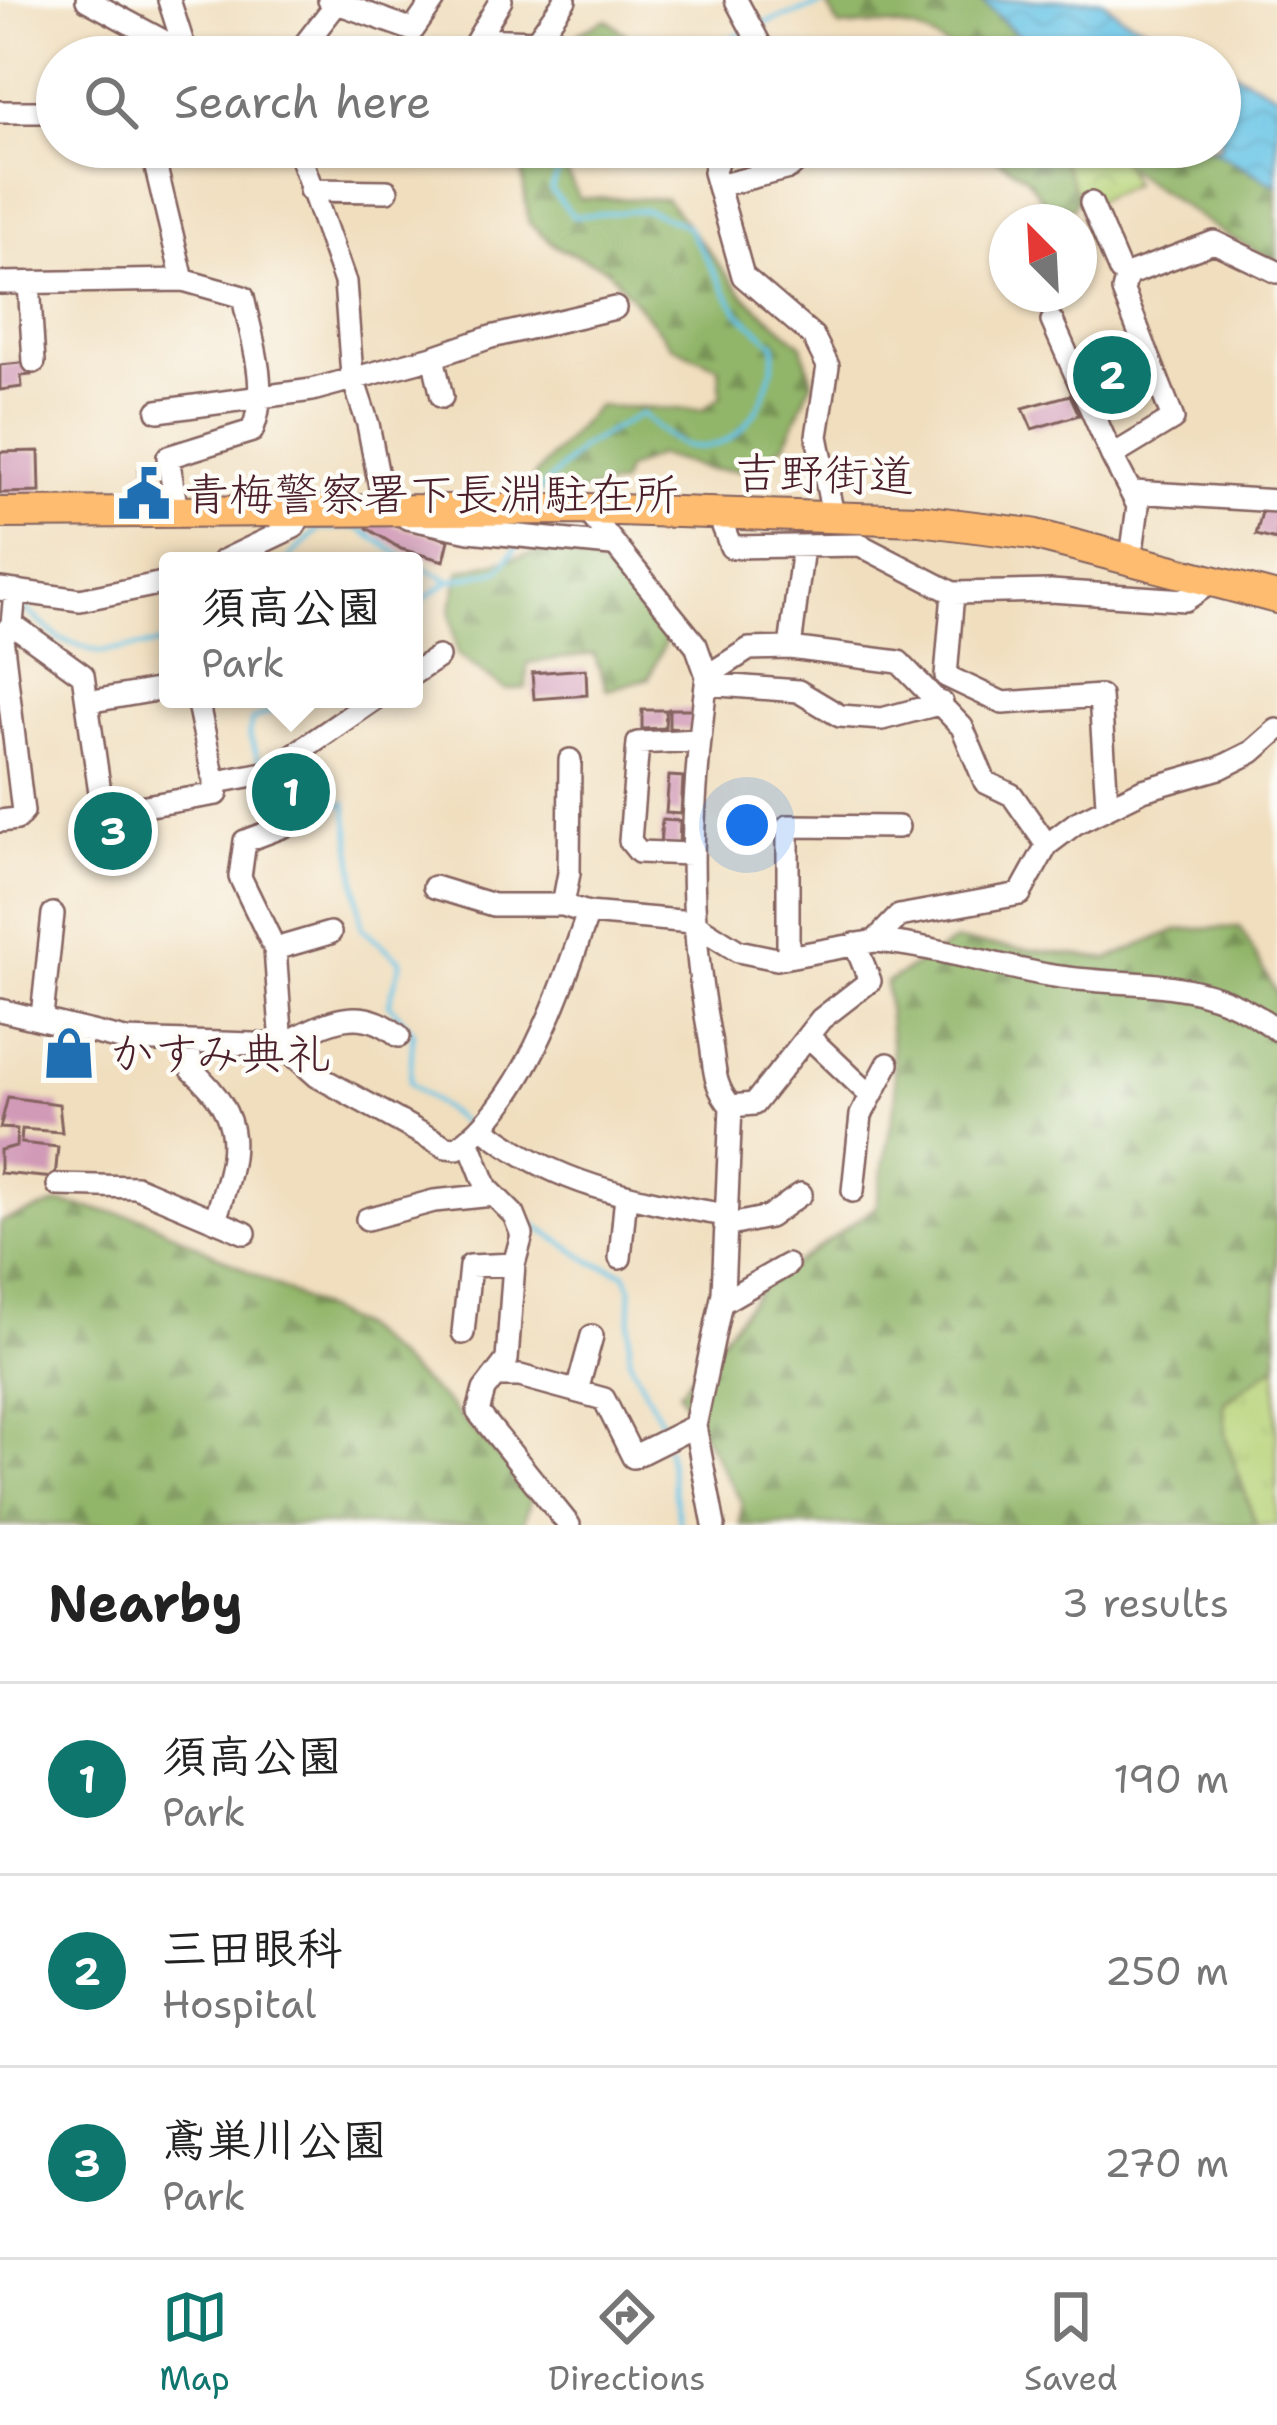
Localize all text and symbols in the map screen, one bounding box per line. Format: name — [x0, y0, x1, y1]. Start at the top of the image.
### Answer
search box — [36, 36, 1241, 168]
icon: search — [78, 69, 144, 135]
text: Search here — [174, 72, 431, 132]
north arrow — [989, 204, 1097, 312]
pin: 2 — [1073, 330, 1151, 420]
street label: 吉野街道 — [733, 442, 915, 506]
place label: 青梅警察署下長淵駐在所 — [184, 464, 679, 524]
public building icon: 青梅警察署下長淵駐在所 — [115, 465, 173, 523]
popup — [159, 552, 423, 708]
text: 須高公園 — [201, 577, 381, 637]
text: Park — [201, 637, 285, 689]
pin: 1 — [252, 747, 330, 837]
pin: 3 — [74, 786, 152, 876]
your location — [717, 795, 777, 855]
place label: かすみ典礼 — [109, 1023, 330, 1083]
shop icon: かすみ典礼 — [40, 1024, 98, 1082]
text: Nearby — [48, 1569, 243, 1637]
text: 3 results — [1062, 1577, 1229, 1629]
text: 須高公園 — [162, 1726, 342, 1786]
text: 1 — [78, 1753, 96, 1805]
text: 190 m — [1113, 1753, 1229, 1805]
text: Park — [162, 1786, 246, 1838]
text: 三田眼科 — [162, 1918, 342, 1978]
text: 2 — [73, 1945, 101, 1997]
text: 250 m — [1105, 1945, 1229, 1997]
text: Hospital — [162, 1978, 316, 2030]
text: 鳶巣川公園 — [162, 2110, 387, 2170]
text: 3 — [73, 2137, 101, 2189]
text: 270 m — [1104, 2137, 1229, 2189]
text: Park — [162, 2170, 246, 2222]
tab: Map — [159, 2284, 230, 2401]
tab: Directions — [548, 2284, 706, 2401]
tab: Saved — [1024, 2284, 1118, 2401]

